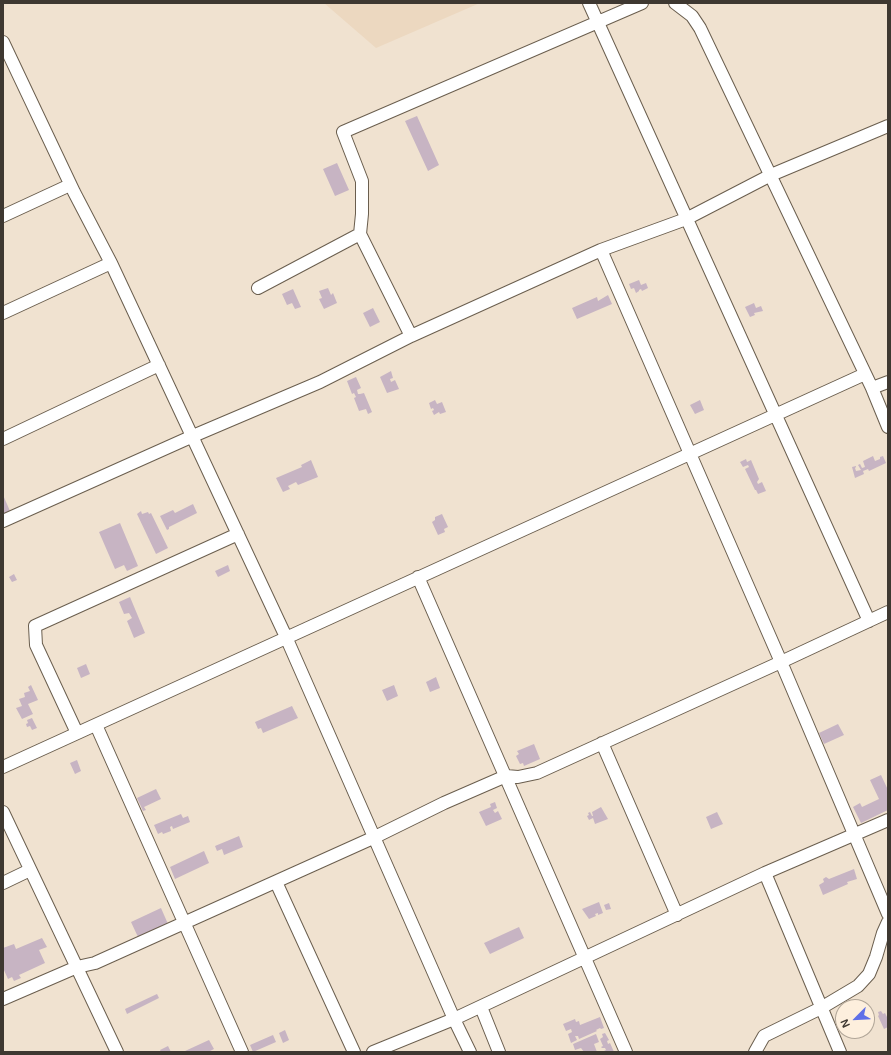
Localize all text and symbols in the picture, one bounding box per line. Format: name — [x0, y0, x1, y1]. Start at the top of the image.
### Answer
north arrow — [835, 999, 875, 1039]
text: N — [838, 1017, 852, 1030]

